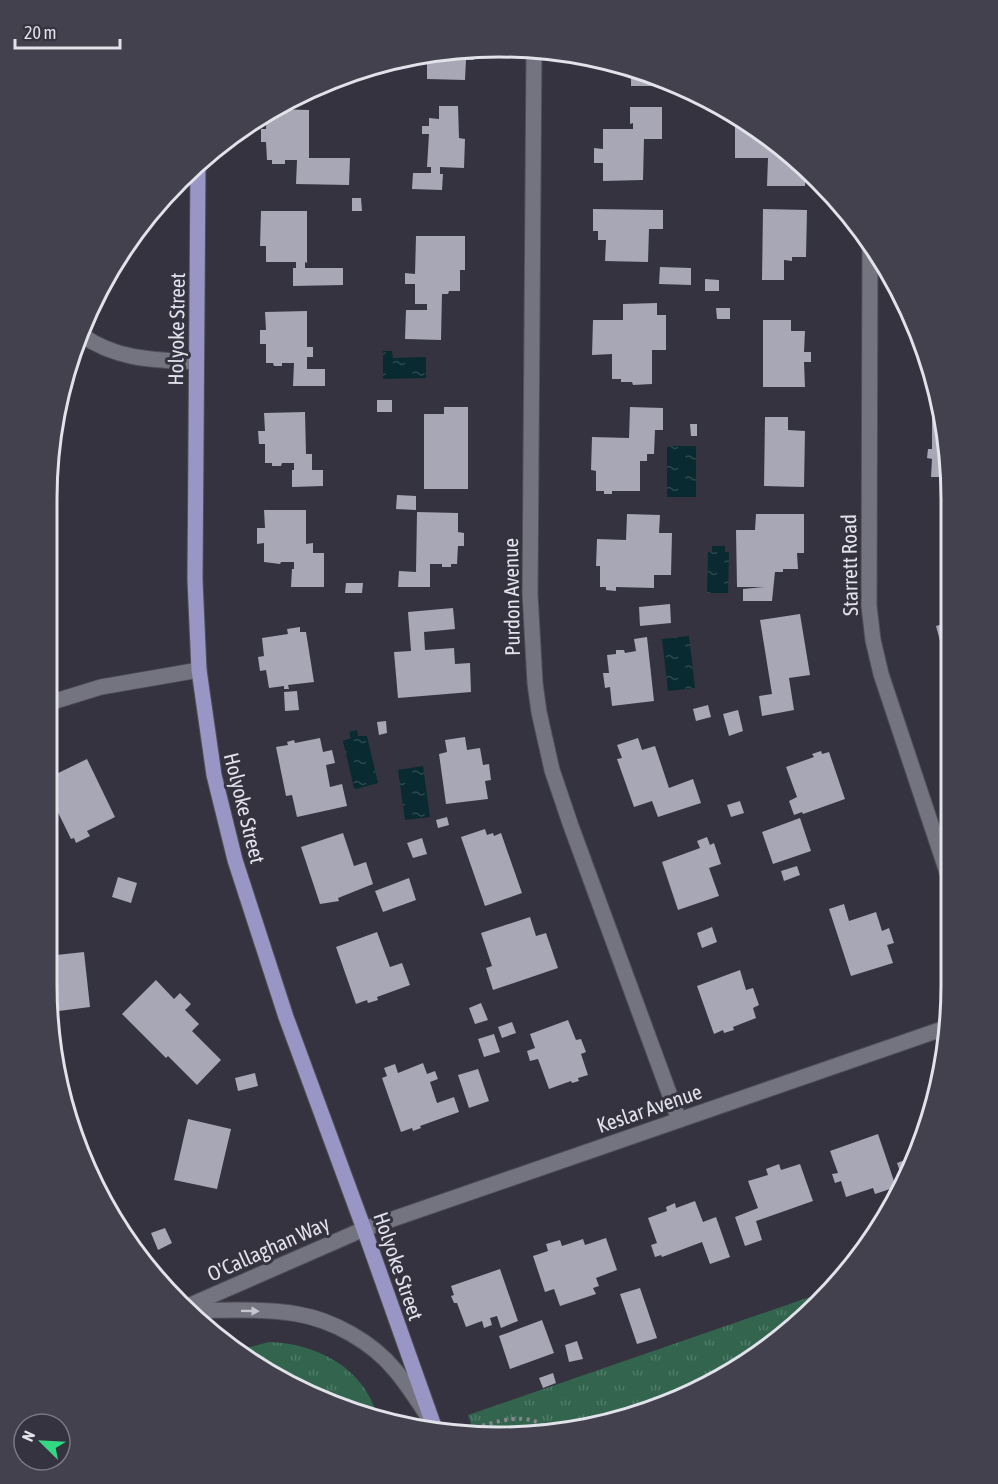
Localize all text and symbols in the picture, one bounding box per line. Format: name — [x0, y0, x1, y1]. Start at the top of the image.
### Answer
scale bar — [15, 12, 120, 50]
text: 20 m — [24, 22, 56, 43]
street label: Holyoke Street — [163, 272, 189, 386]
street label: Starrett Road — [836, 514, 862, 616]
street label: Purdon Avenue — [498, 538, 524, 656]
street label: Holyoke Street — [220, 750, 270, 866]
street label: Keslar Avenue — [593, 1079, 705, 1137]
street label: Holyoke Street — [369, 1209, 429, 1323]
street label: O'Callaghan Way — [203, 1210, 333, 1286]
one-way arrow — [240, 1306, 259, 1316]
north arrow — [12, 1412, 72, 1472]
text: N — [18, 1428, 38, 1444]

